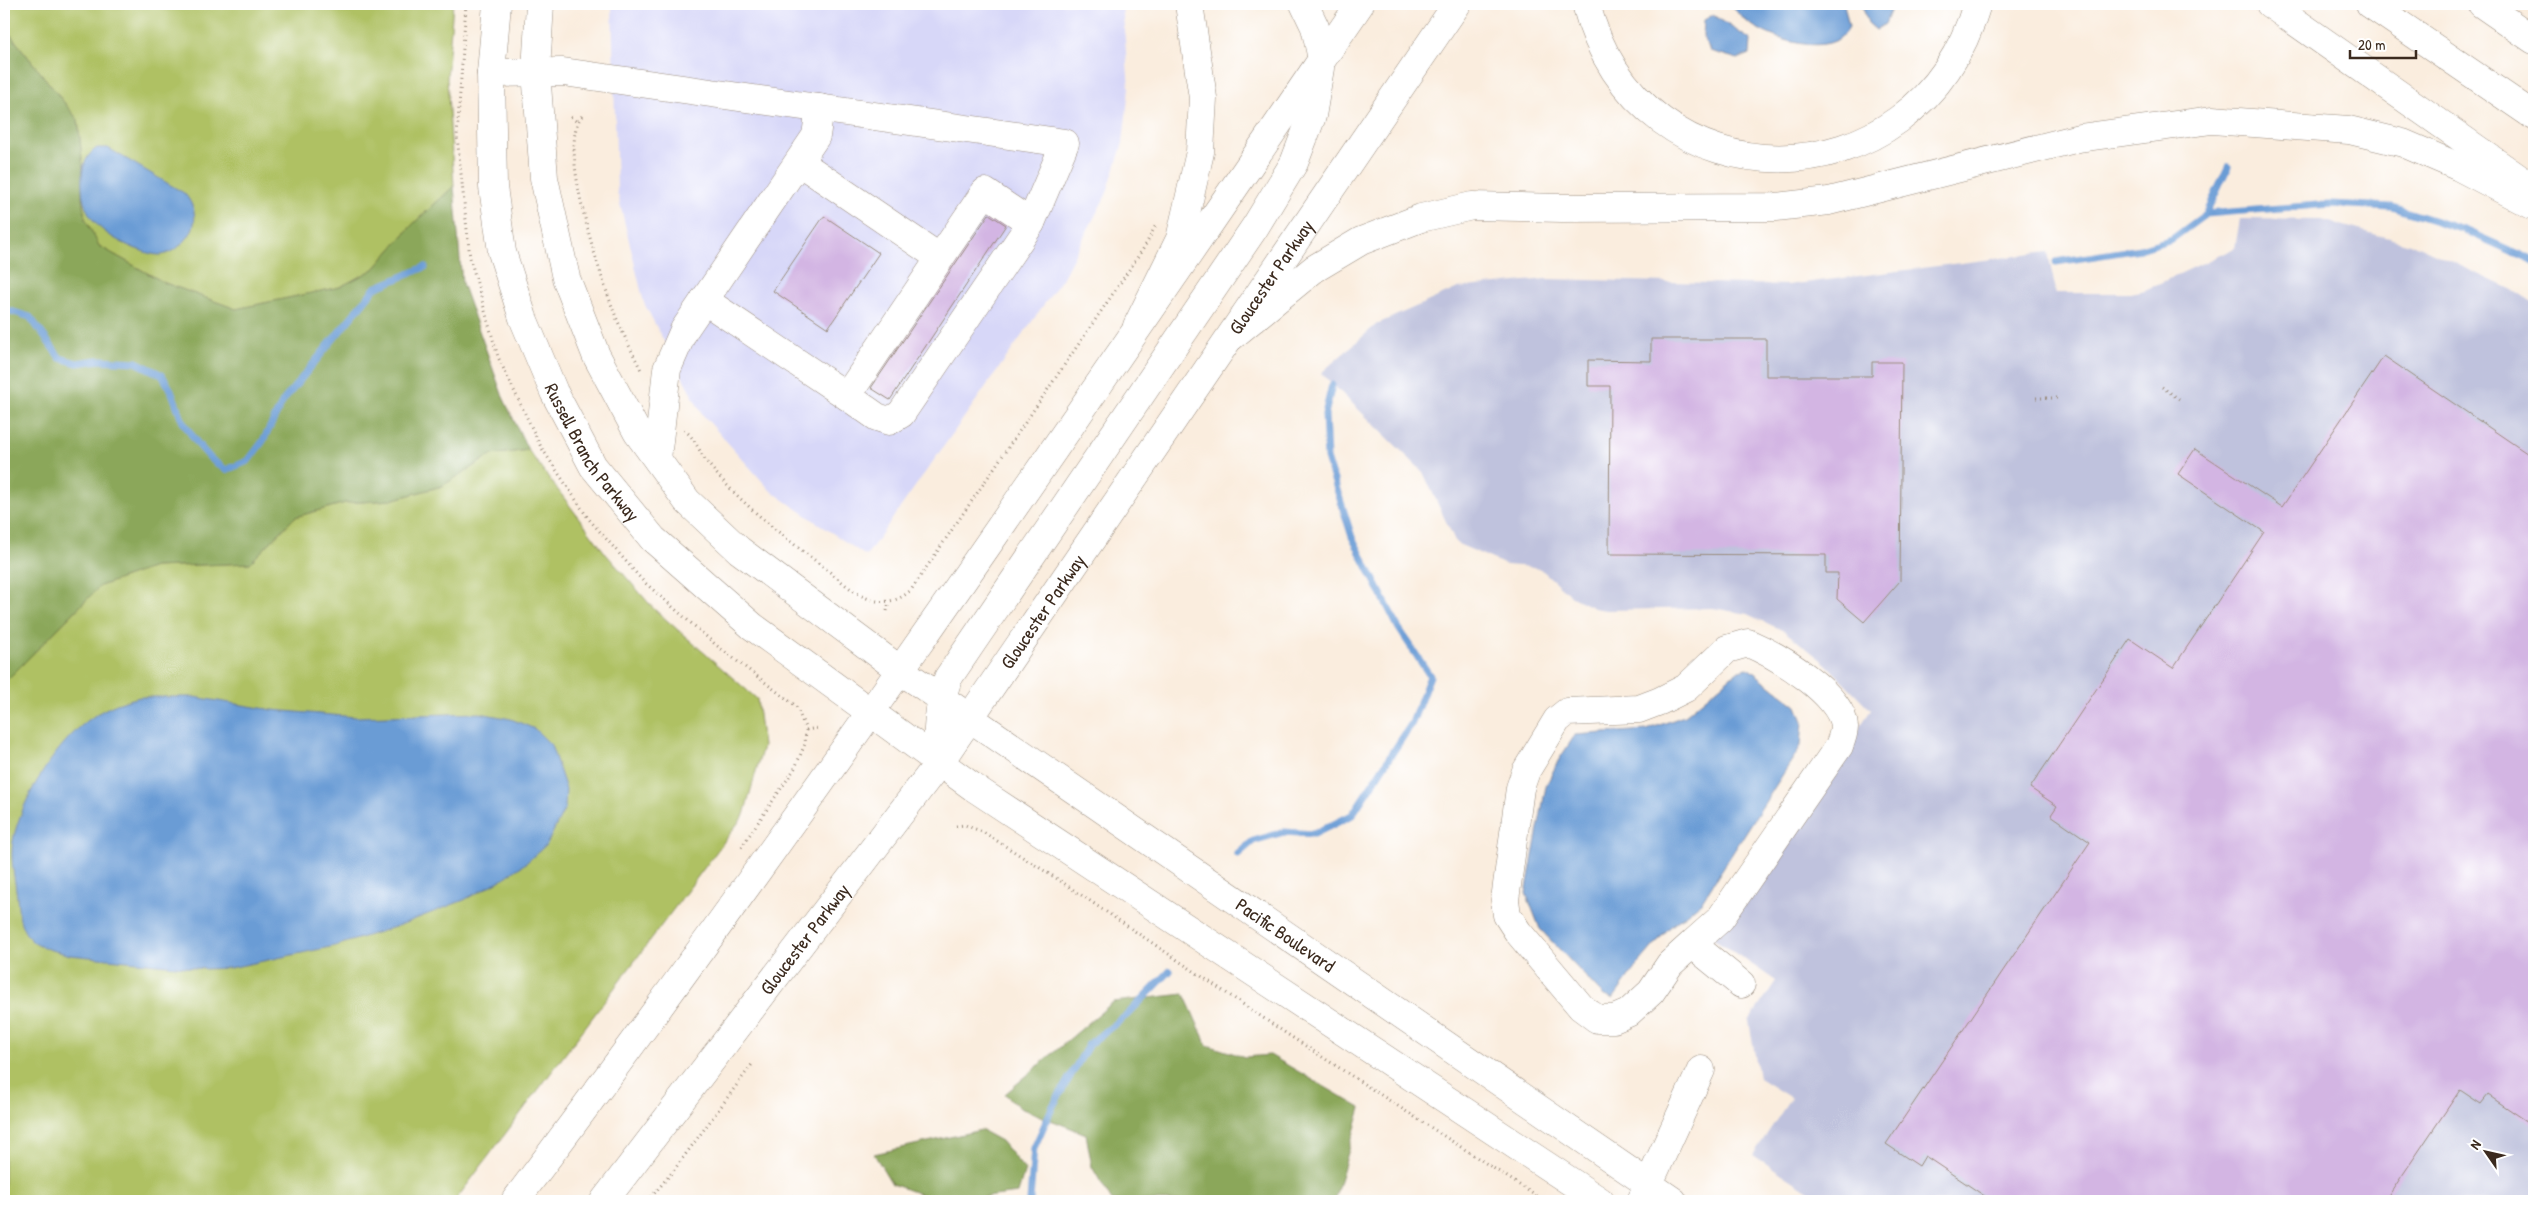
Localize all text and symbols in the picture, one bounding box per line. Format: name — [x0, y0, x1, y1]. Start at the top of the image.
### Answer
scale bar — [2350, 28, 2417, 60]
text: 20 m — [2358, 34, 2385, 55]
street label: Gloucester Parkway — [1222, 214, 1319, 339]
street label: Russell Branch Parkway — [539, 379, 646, 527]
street label: Gloucester Parkway — [994, 549, 1091, 674]
street label: Gloucester Parkway — [754, 878, 855, 1000]
street label: Pacific Boulevard — [1231, 892, 1341, 978]
north arrow — [2460, 1128, 2510, 1178]
text: N — [2465, 1136, 2485, 1153]

